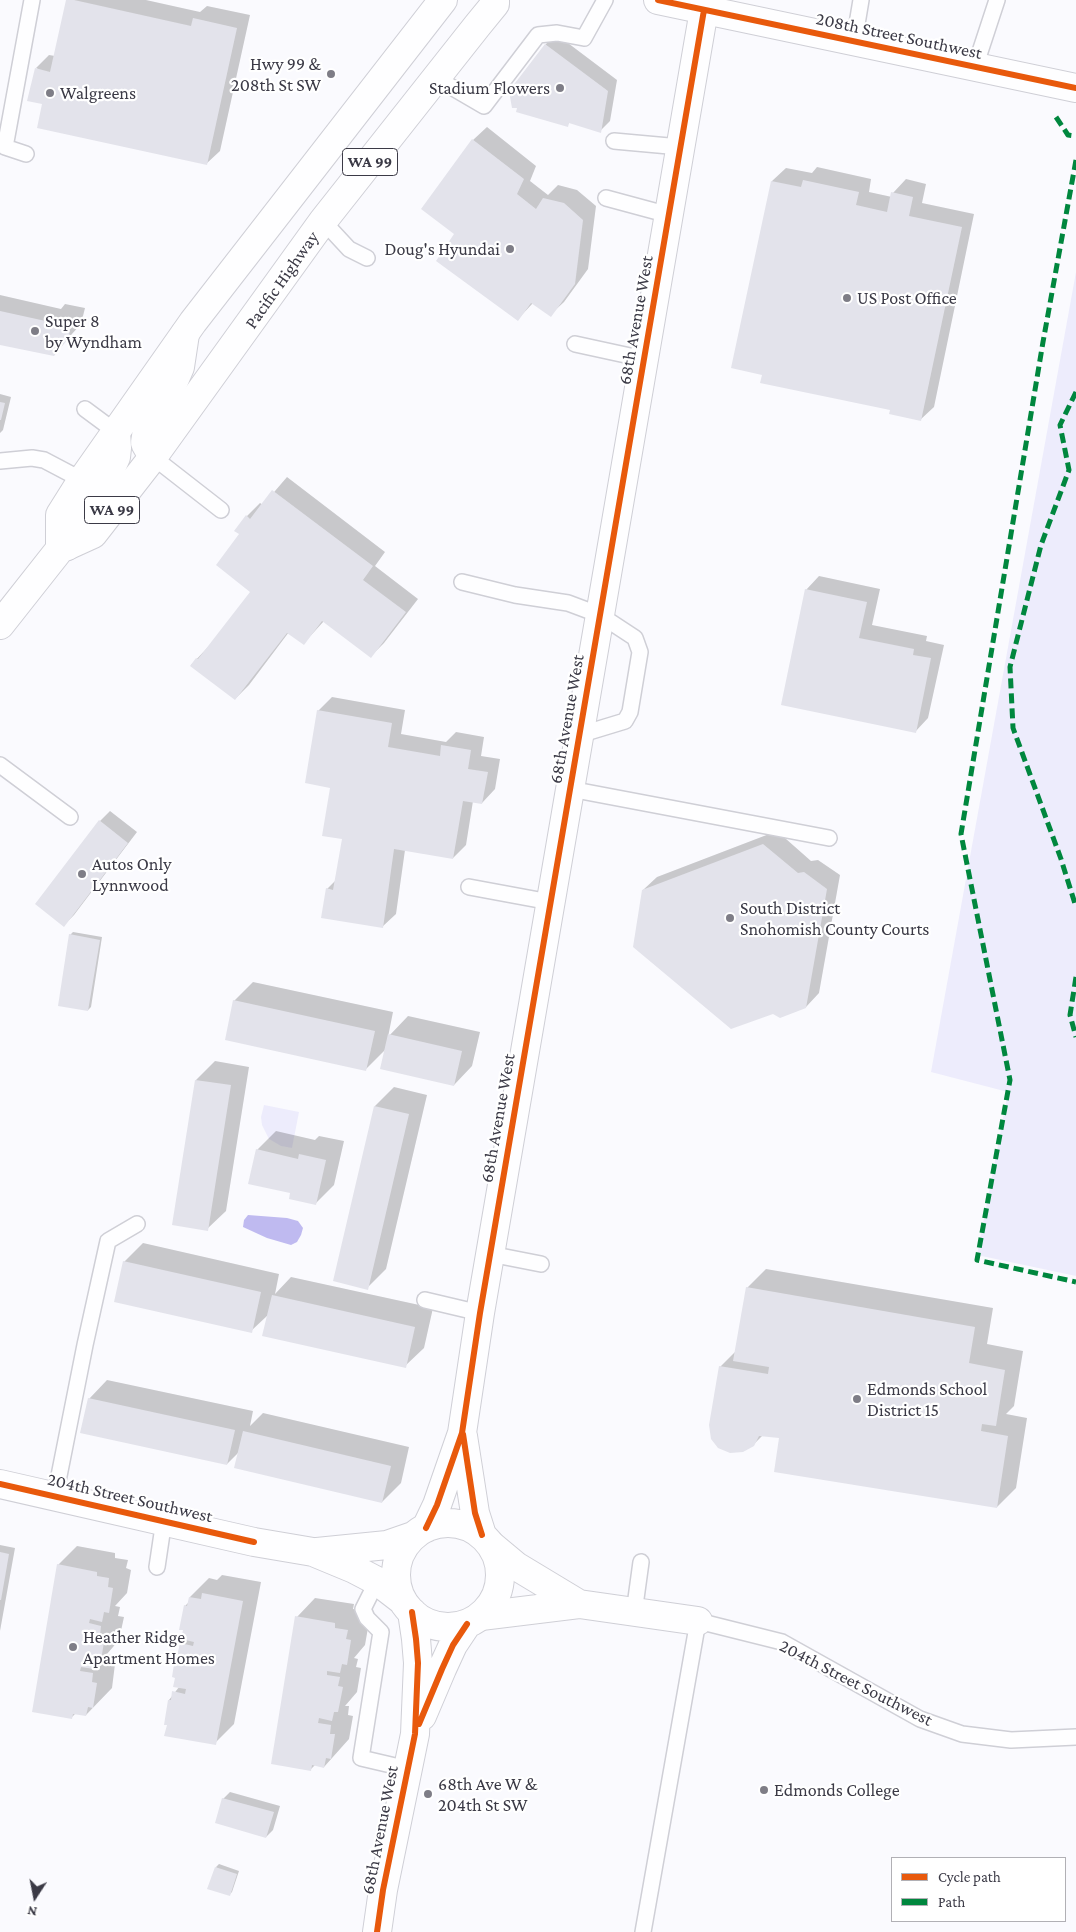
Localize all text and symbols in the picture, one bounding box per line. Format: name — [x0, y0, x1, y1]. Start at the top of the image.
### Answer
street label: 208th Street Southwest — [814, 8, 984, 64]
place label: Hwy 99 & 208th St SW — [231, 53, 321, 96]
marker: Hwy 99 & 208th St SW — [325, 68, 337, 80]
place label: Stadium Flowers — [429, 77, 550, 99]
place label: Walgreens — [60, 82, 136, 104]
marker: Stadium Flowers — [554, 82, 566, 94]
marker: Walgreens — [44, 87, 56, 99]
road number: WA 99 — [342, 148, 398, 176]
street label: Pacific Highway — [240, 227, 324, 333]
place label: Doug's Hyundai — [384, 238, 500, 260]
marker: Doug's Hyundai — [504, 243, 516, 255]
street label: 68th Avenue West — [614, 254, 658, 386]
place label: US Post Office — [857, 287, 957, 309]
marker: US Post Office — [841, 292, 853, 304]
place label: Super 8 by Wyndham — [45, 310, 142, 352]
marker: Super 8 by Wyndham — [29, 325, 41, 337]
road number: WA 99 — [84, 496, 140, 524]
street label: 68th Avenue West — [545, 653, 589, 785]
place label: Autos Only Lynnwood — [92, 853, 172, 896]
marker: Autos Only Lynnwood — [76, 868, 88, 880]
place label: South District Snohomish County Courts — [740, 897, 929, 940]
marker: South District Snohomish County Courts — [724, 912, 736, 924]
street label: 68th Avenue West — [476, 1052, 520, 1184]
place label: Edmonds School District 15 — [867, 1378, 987, 1420]
marker: Edmonds School District 15 — [851, 1393, 863, 1405]
street label: 204th Street Southwest — [45, 1468, 215, 1528]
place label: Heather Ridge Apartment Homes — [83, 1626, 215, 1668]
street label: 204th Street Southwest — [776, 1635, 936, 1731]
marker: Heather Ridge Apartment Homes — [67, 1641, 79, 1653]
street label: 68th Avenue West — [357, 1764, 403, 1896]
place label: 68th Ave W & 204th St SW — [438, 1773, 537, 1816]
place label: Edmonds College — [774, 1779, 900, 1801]
marker: Edmonds College — [758, 1784, 770, 1796]
marker: 68th Ave W & 204th St SW — [422, 1788, 434, 1800]
legend — [891, 1857, 1066, 1922]
text: Cycle path — [938, 1869, 1001, 1885]
north arrow — [10, 1872, 60, 1922]
text: Path — [938, 1894, 965, 1910]
text: N — [26, 1903, 38, 1920]

